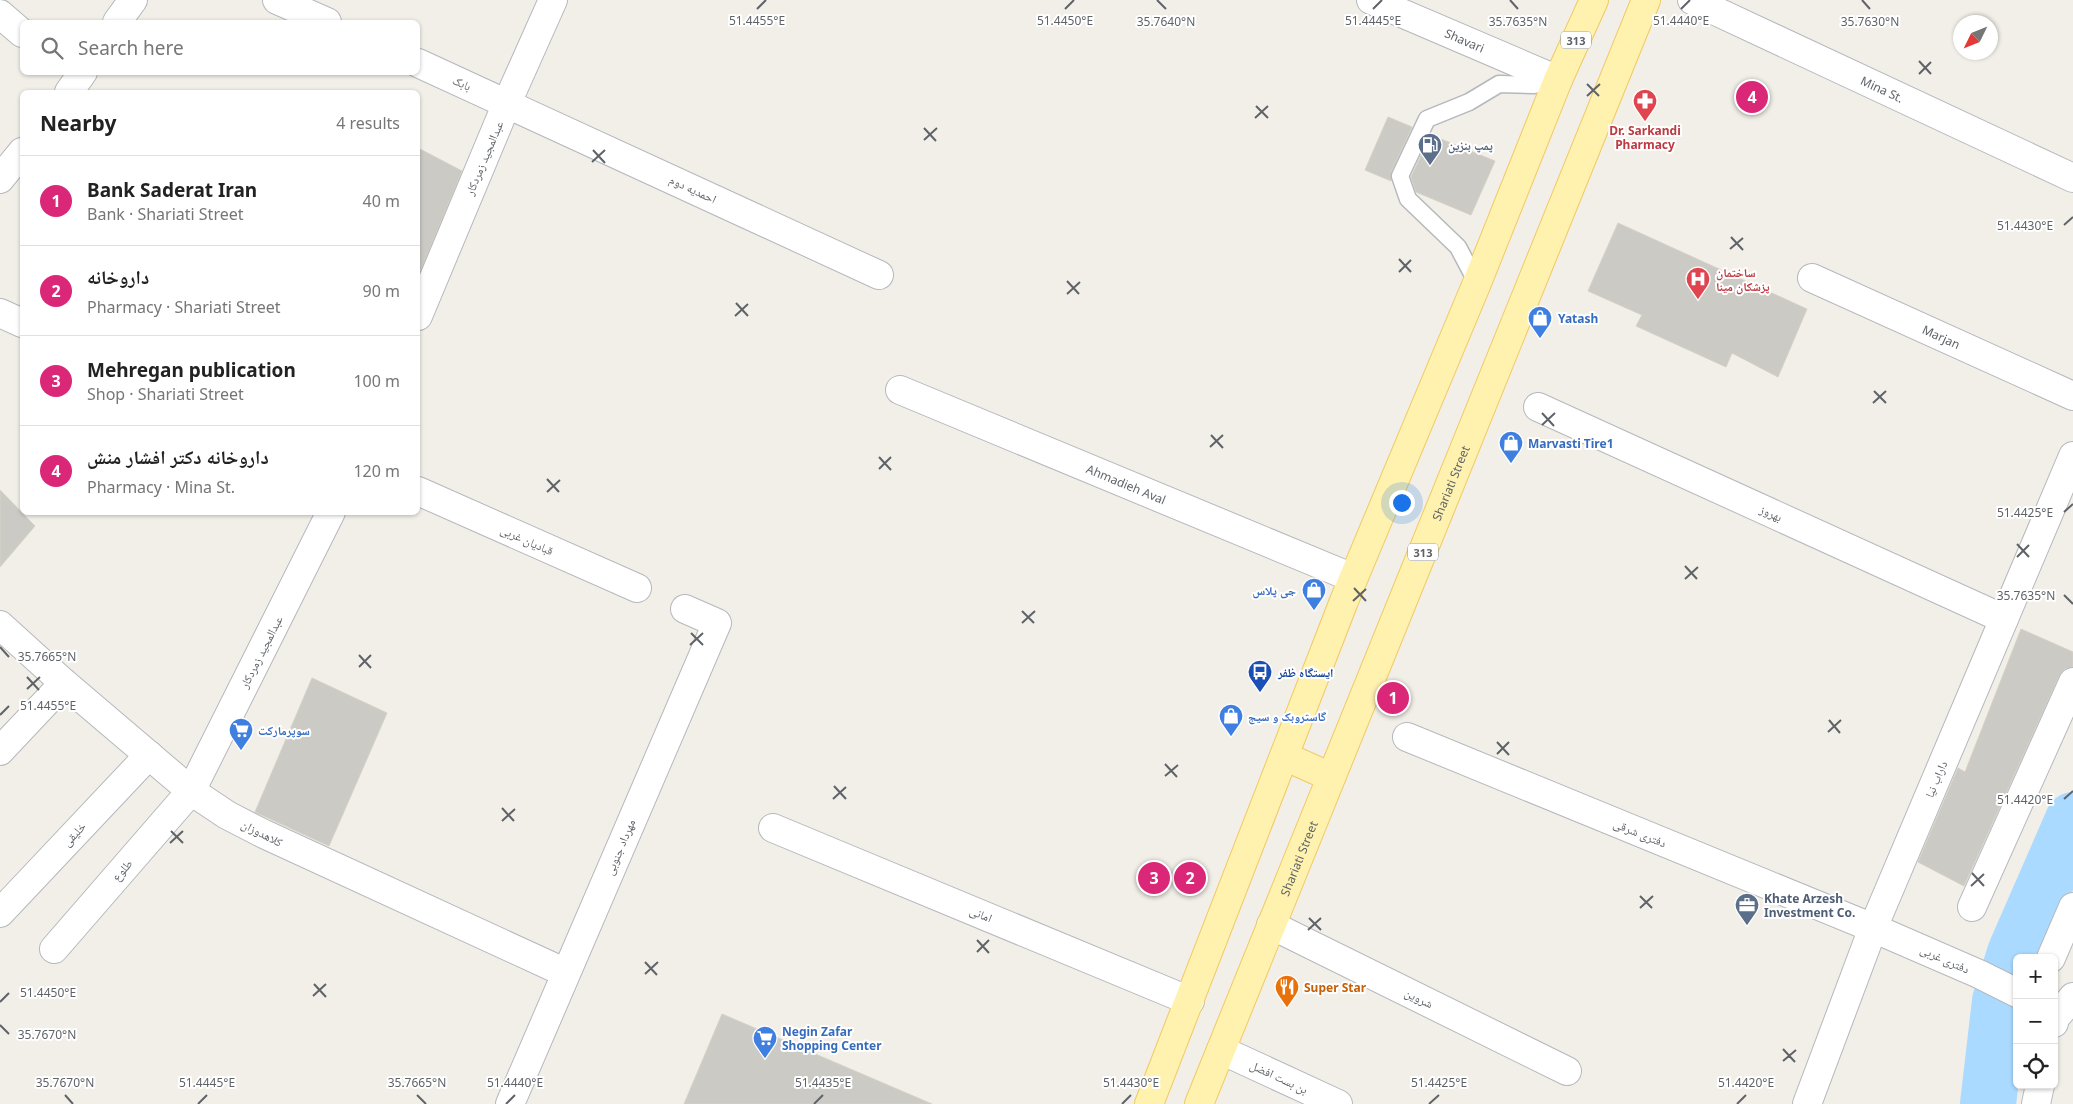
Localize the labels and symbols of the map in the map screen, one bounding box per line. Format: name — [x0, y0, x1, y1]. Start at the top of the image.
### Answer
text: 51.4455°E — [729, 12, 785, 29]
text: 51.4450°E — [1037, 12, 1093, 29]
text: 51.4445°E — [1345, 12, 1401, 29]
text: 51.4440°E — [1653, 12, 1709, 29]
text: 35.7640°N — [1137, 13, 1195, 30]
text: 35.7635°N — [1489, 13, 1547, 30]
text: 35.7630°N — [1841, 13, 1899, 30]
north arrow — [1953, 15, 1998, 60]
street label: Shavari — [1442, 24, 1487, 56]
road number: 313 — [1561, 32, 1591, 48]
street label: بابک — [450, 71, 474, 95]
street label: Mina St. — [1858, 72, 1906, 106]
pin: 4 — [1736, 78, 1768, 116]
pharmacy icon: Dr. Sarkandi Pharmacy — [1632, 88, 1658, 122]
street label: عبدالمجید زمردکار — [460, 118, 507, 199]
place label: Dr. Sarkandi Pharmacy — [1609, 122, 1681, 153]
fuel station icon: پمپ بنزین — [1417, 132, 1443, 166]
place label: پمپ بنزین — [1448, 137, 1493, 154]
street label: احمدیه دوم — [667, 171, 719, 207]
text: 51.4430°E — [1997, 217, 2053, 234]
place label: ساختمان پزشكان مينا — [1716, 264, 1770, 295]
hospital icon: ساختمان پزشكان مينا — [1685, 266, 1711, 300]
shop icon: Yatash — [1527, 305, 1553, 339]
place label: Yatash — [1558, 310, 1598, 327]
street label: Marjan — [1920, 321, 1963, 352]
shop icon: Marvasti Tire1 — [1498, 430, 1524, 464]
place label: Marvasti Tire1 — [1528, 435, 1614, 452]
street label: Shariati Street — [1428, 442, 1474, 523]
street label: Ahmadieh Aval — [1084, 460, 1169, 508]
your location — [1389, 490, 1415, 516]
street label: بهروز — [1756, 500, 1785, 525]
text: 51.4425°E — [1997, 504, 2053, 521]
street label: قبادیان غربی — [498, 521, 556, 559]
road number: 313 — [1408, 544, 1438, 560]
shop icon: جی پلاس — [1301, 577, 1327, 611]
place label: جی پلاس — [1252, 582, 1296, 599]
text: 35.7635°N — [1997, 587, 2055, 604]
street label: عبدالمجید زمردکار — [235, 613, 287, 692]
text: 35.7665°N — [18, 648, 76, 665]
bus stop icon: ایستگاه ظفر — [1247, 659, 1273, 693]
place label: ایستگاه ظفر — [1277, 664, 1334, 681]
pin: 1 — [1377, 679, 1409, 717]
text: 51.4455°E — [20, 697, 76, 714]
shop icon: گاستروبک و سیج — [1218, 703, 1244, 737]
place label: گاستروبک و سیج — [1248, 708, 1327, 725]
supermarket icon: سوپرمارکت — [228, 717, 254, 751]
place label: سوپرمارکت — [258, 722, 310, 739]
street label: داراب نیا — [1921, 758, 1951, 800]
text: 51.4420°E — [1997, 791, 2053, 808]
street label: کلاهدوزان — [238, 815, 286, 851]
street label: دفتری شرقی — [1611, 815, 1669, 851]
street label: مهرداد جنوبی — [601, 816, 639, 878]
street label: خلیقی — [58, 818, 90, 850]
street label: Shariati Street — [1276, 818, 1322, 898]
street label: طلوع — [108, 855, 136, 885]
pin: 3 — [1138, 859, 1170, 897]
pin: 2 — [1174, 859, 1206, 897]
place label: Khate Arzesh Investment Co. — [1764, 890, 1855, 921]
office icon: Khate Arzesh Investment Co. — [1734, 892, 1760, 926]
street label: امانی — [967, 902, 995, 926]
street label: دفتری غربی — [1918, 941, 1972, 977]
restaurant icon: Super Star — [1274, 974, 1300, 1008]
place label: Super Star — [1304, 979, 1367, 996]
text: 51.4450°E — [20, 984, 76, 1001]
street label: شروین — [1402, 984, 1436, 1012]
place label: Negin Zafar Shopping Center — [782, 1023, 882, 1054]
supermarket icon: Negin Zafar Shopping Center — [752, 1025, 778, 1059]
text: 35.7670°N — [18, 1026, 76, 1043]
street label: بن بست افضل — [1247, 1056, 1311, 1098]
text: 35.7670°N — [36, 1074, 94, 1091]
text: 51.4445°E — [179, 1074, 235, 1091]
text: 35.7665°N — [388, 1074, 446, 1091]
text: 51.4440°E — [487, 1074, 543, 1091]
text: 51.4435°E — [795, 1074, 851, 1091]
text: 51.4430°E — [1103, 1074, 1159, 1091]
text: 51.4425°E — [1411, 1074, 1467, 1091]
text: 51.4420°E — [1718, 1074, 1774, 1091]

